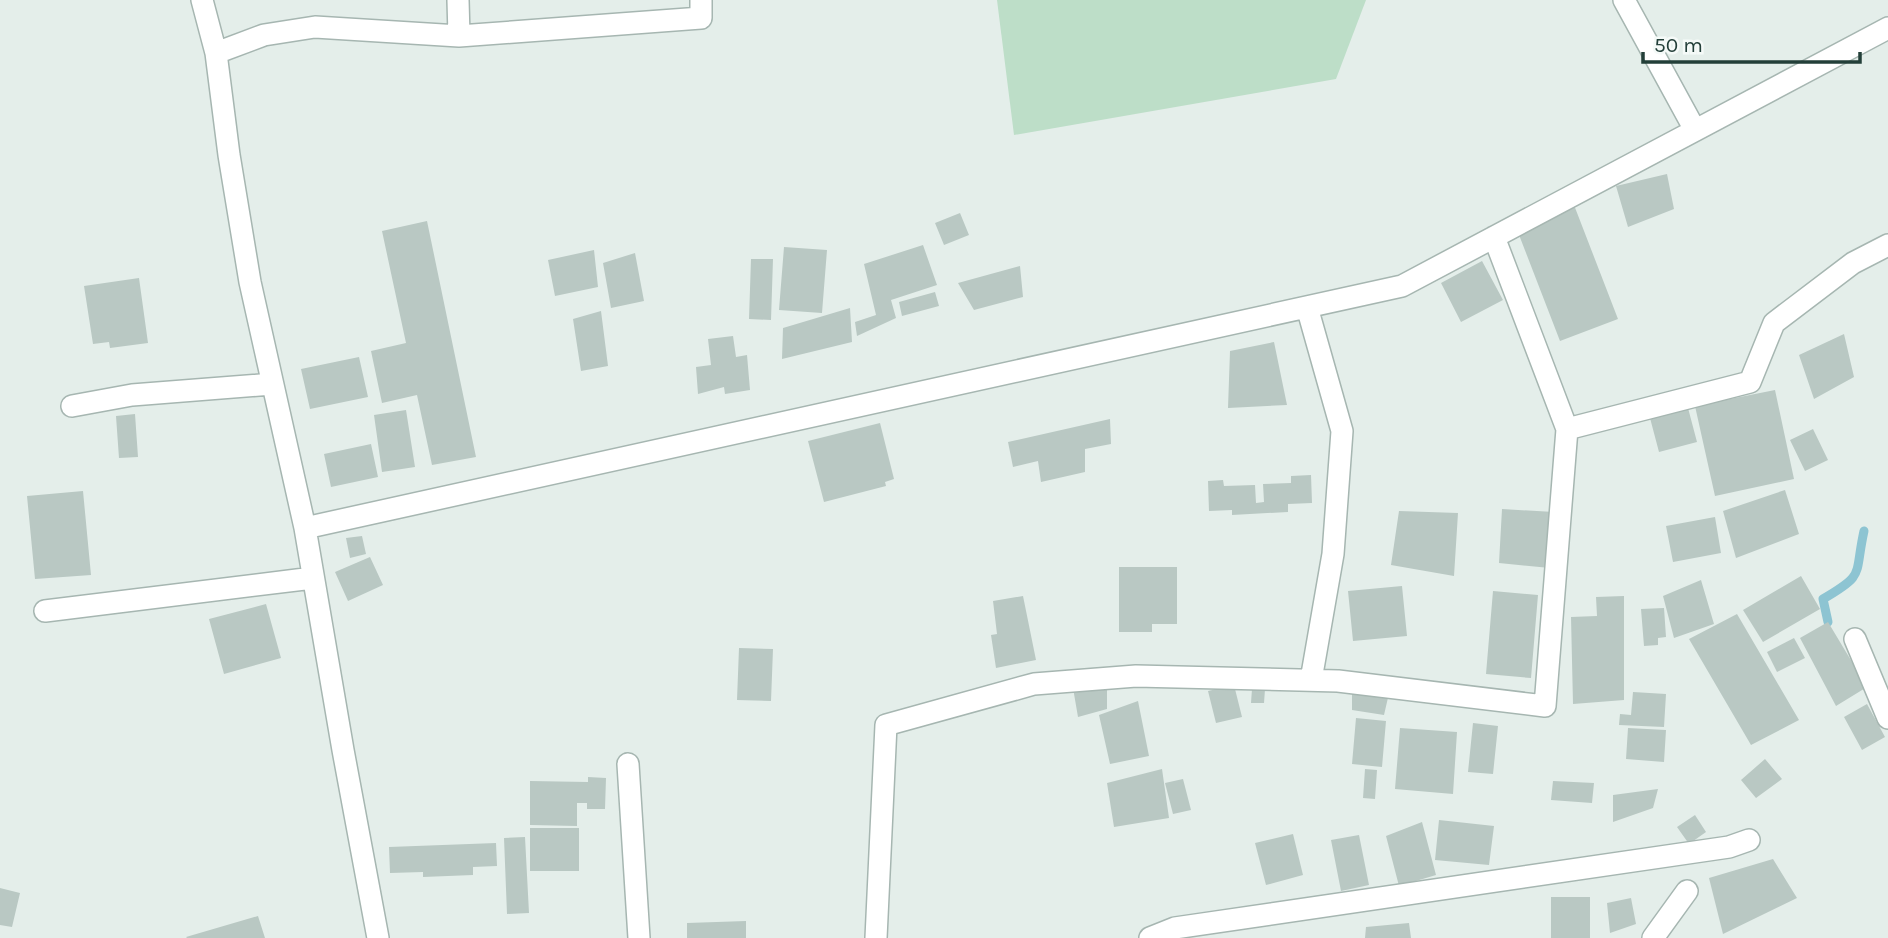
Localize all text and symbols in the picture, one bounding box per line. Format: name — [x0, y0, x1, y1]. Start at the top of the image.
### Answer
scale bar — [1643, 21, 1860, 65]
text: 50 m — [1654, 33, 1703, 57]

